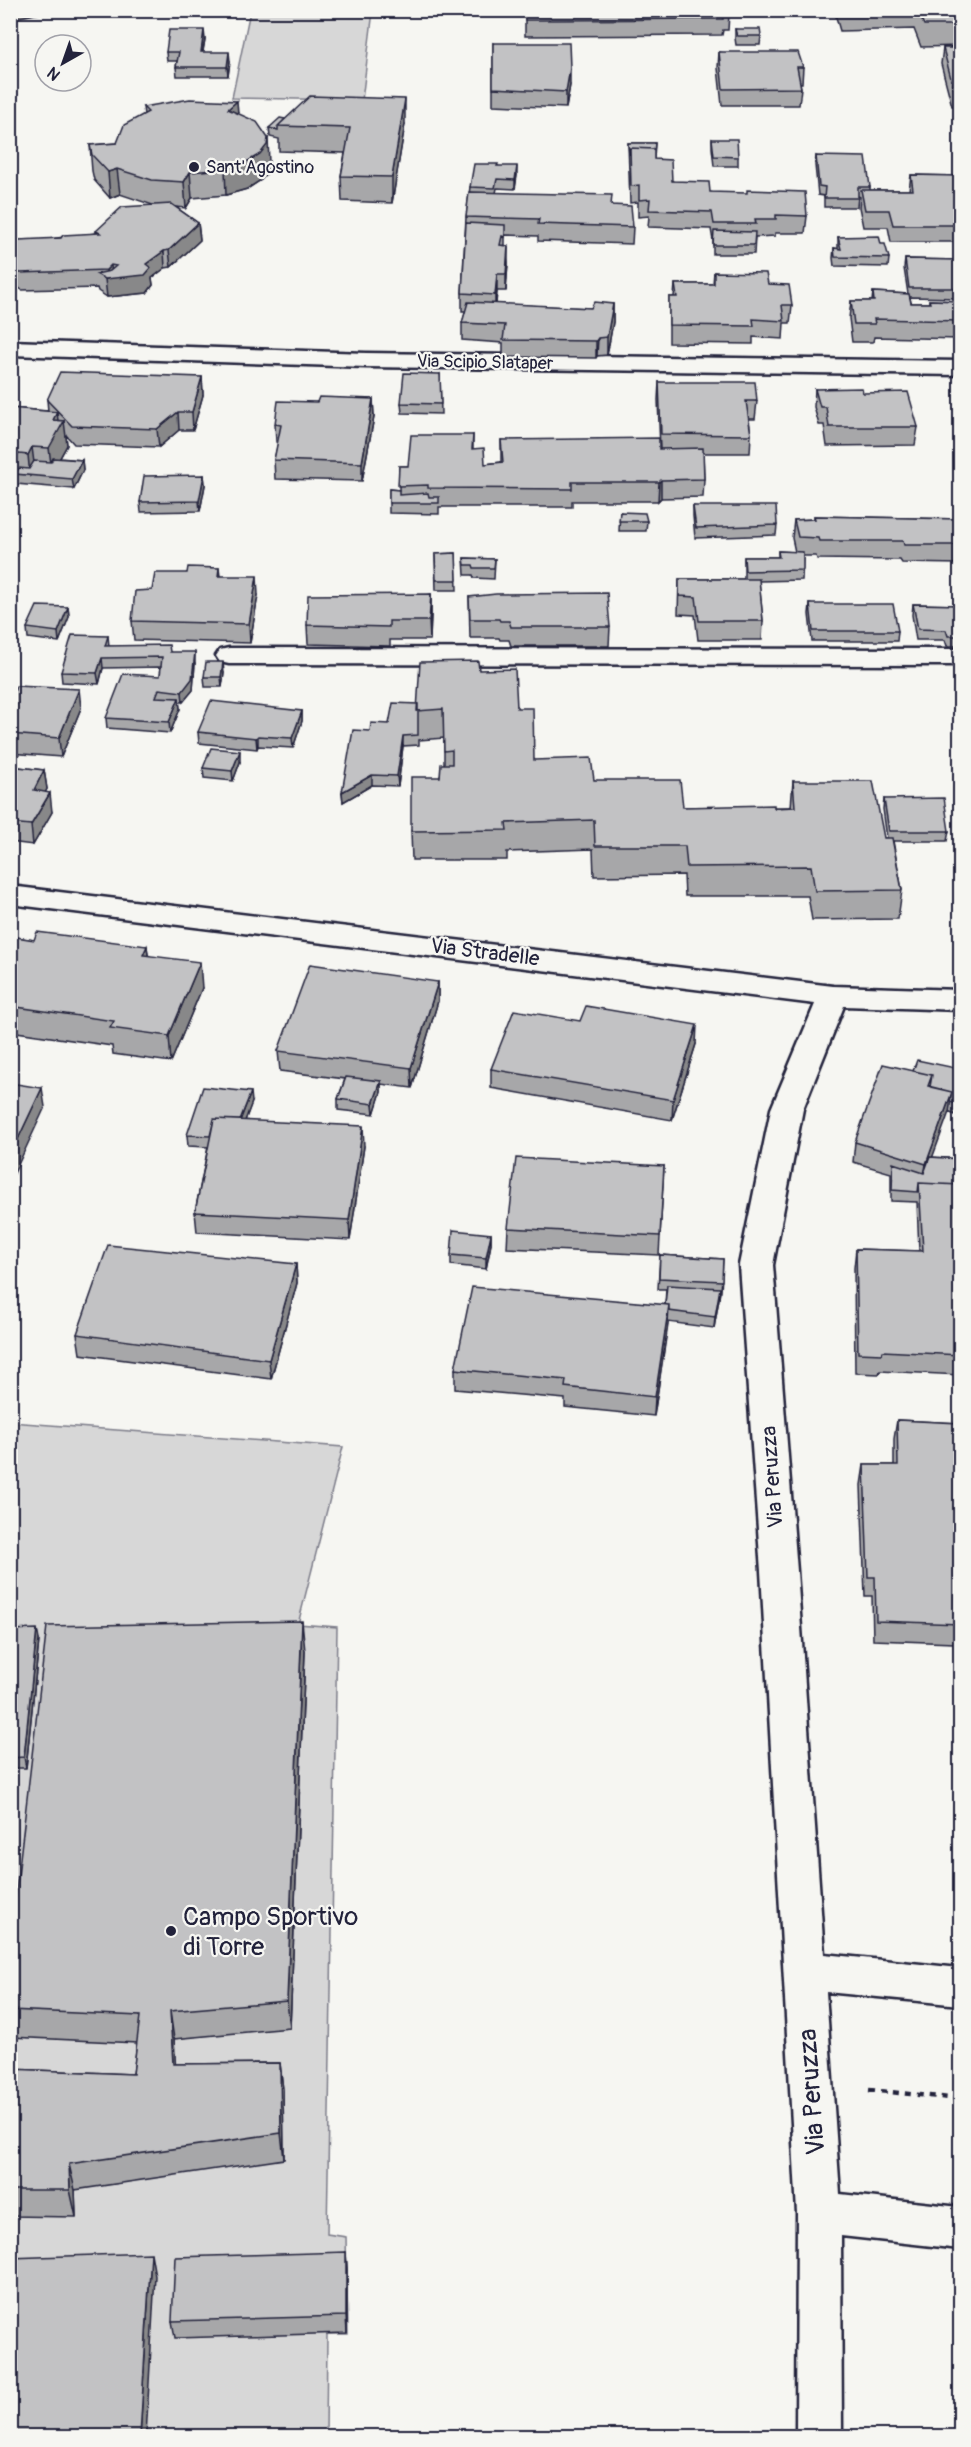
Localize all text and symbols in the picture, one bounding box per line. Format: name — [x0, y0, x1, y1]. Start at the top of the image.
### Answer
north arrow — [33, 33, 93, 93]
text: N — [43, 62, 65, 85]
place label: Sant'Agostino — [206, 156, 314, 179]
marker: Sant'Agostino — [187, 160, 201, 174]
street label: Via Scipio Slataper — [417, 350, 554, 375]
street label: Via Stradelle — [429, 932, 542, 973]
street label: Via Peruzza — [755, 1425, 790, 1529]
place label: Campo Sportivo di Torre — [183, 1901, 358, 1963]
marker: Campo Sportivo di Torre — [164, 1924, 178, 1938]
street label: Via Peruzza — [792, 2028, 832, 2156]

